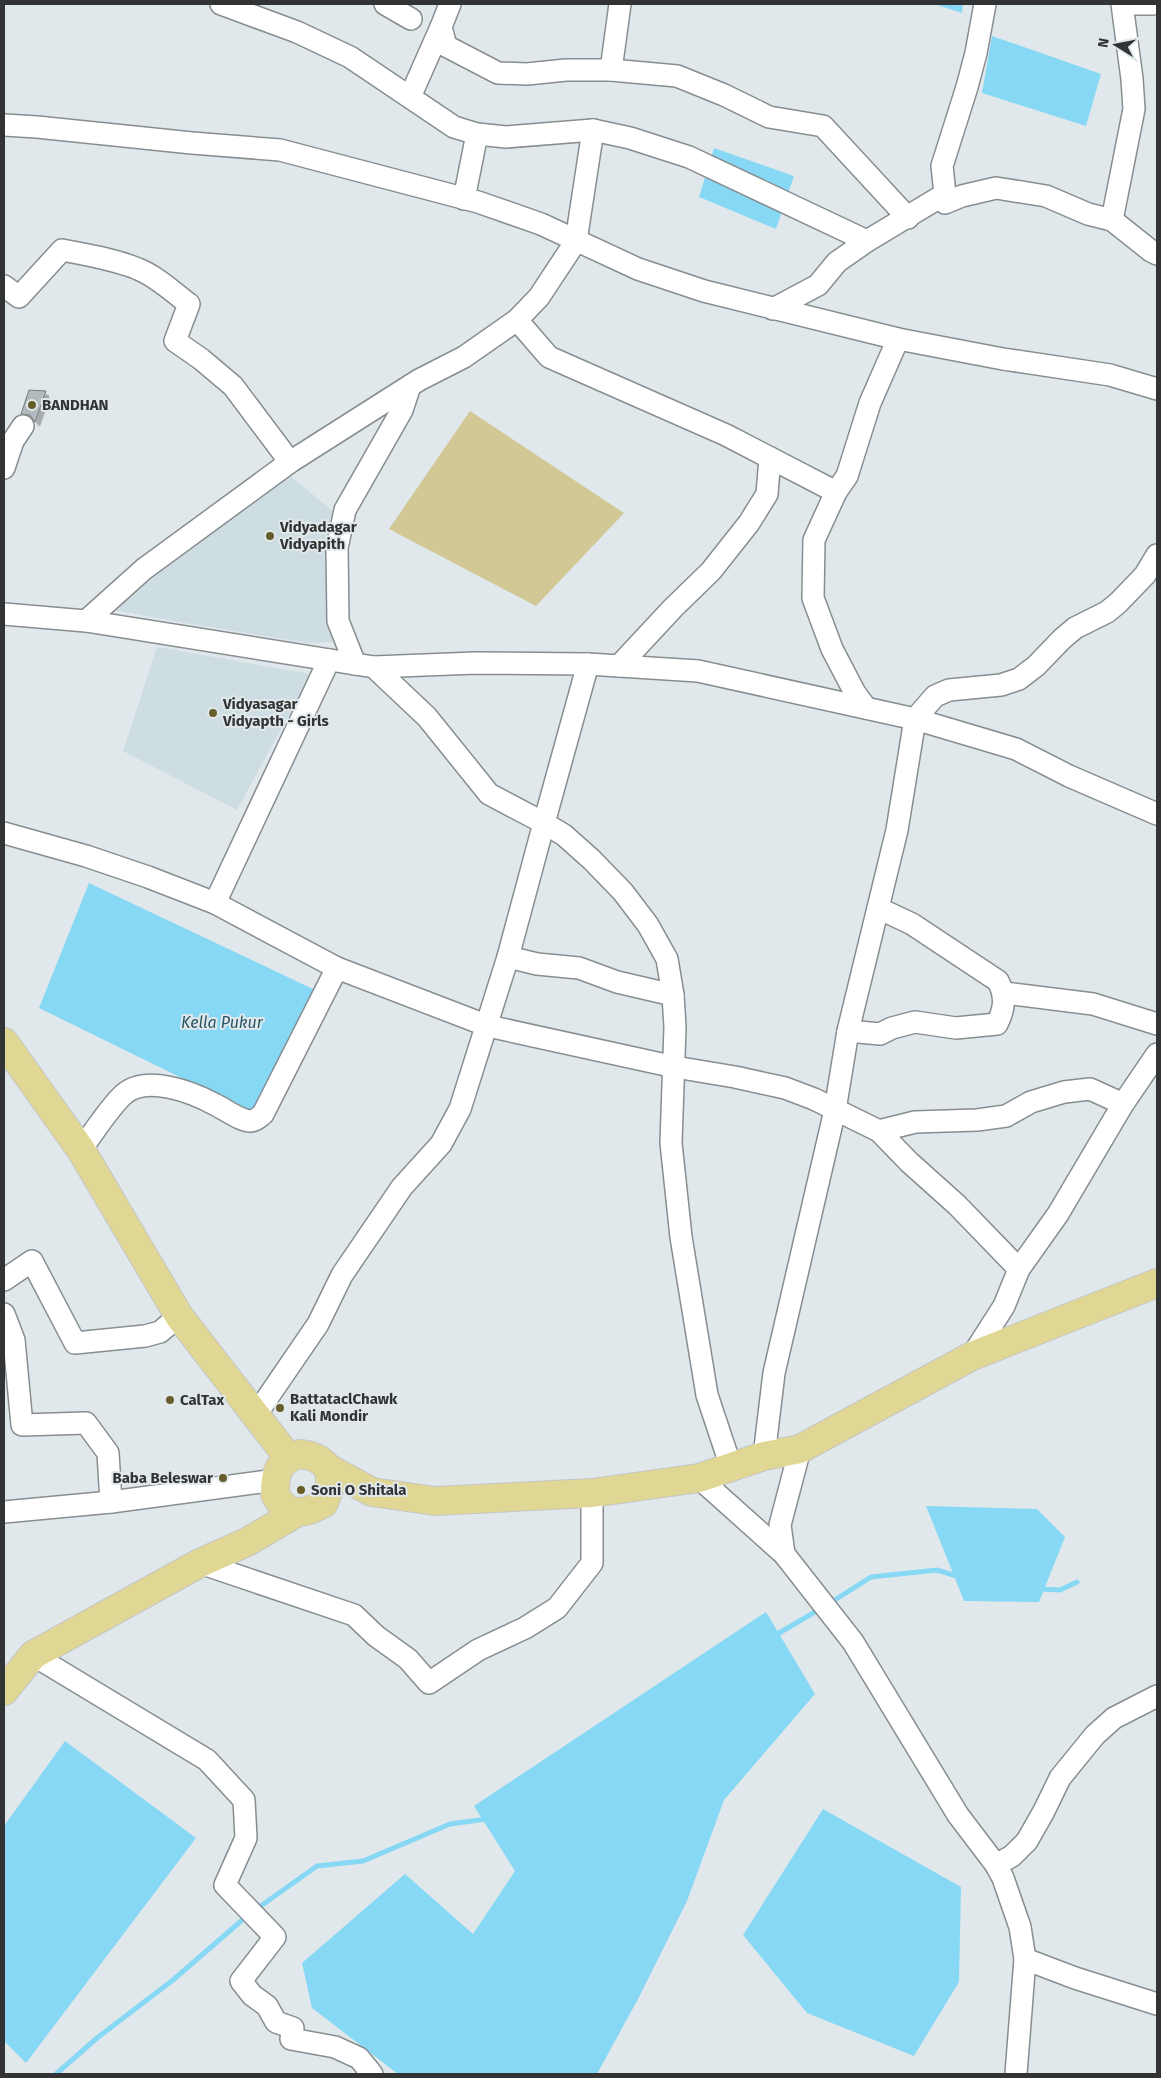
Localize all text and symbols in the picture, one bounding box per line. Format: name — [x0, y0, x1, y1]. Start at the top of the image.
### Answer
north arrow — [1091, 20, 1141, 70]
text: N — [1095, 37, 1113, 49]
place label: BANDHAN — [42, 396, 109, 414]
marker: BANDHAN — [26, 399, 38, 411]
place label: Vidyadagar Vidyapith — [279, 518, 358, 553]
marker: Vidyadagar Vidyapith — [264, 530, 276, 542]
place label: Vidyasagar Vidyapth - Girls — [222, 695, 329, 730]
marker: Vidyasagar Vidyapth - Girls — [207, 707, 219, 719]
water label: Kella Pukur — [181, 1013, 264, 1032]
place label: BattataclChawk Kali Mondir — [290, 1390, 398, 1425]
place label: CalTax — [180, 1391, 225, 1409]
marker: CalTax — [164, 1394, 176, 1406]
marker: BattataclChawk Kali Mondir — [274, 1402, 286, 1414]
place label: Baba Beleswar — [112, 1469, 214, 1487]
marker: Baba Beleswar — [217, 1472, 229, 1484]
place label: Soni O Shitala — [311, 1481, 406, 1499]
marker: Soni O Shitala — [295, 1484, 307, 1496]

